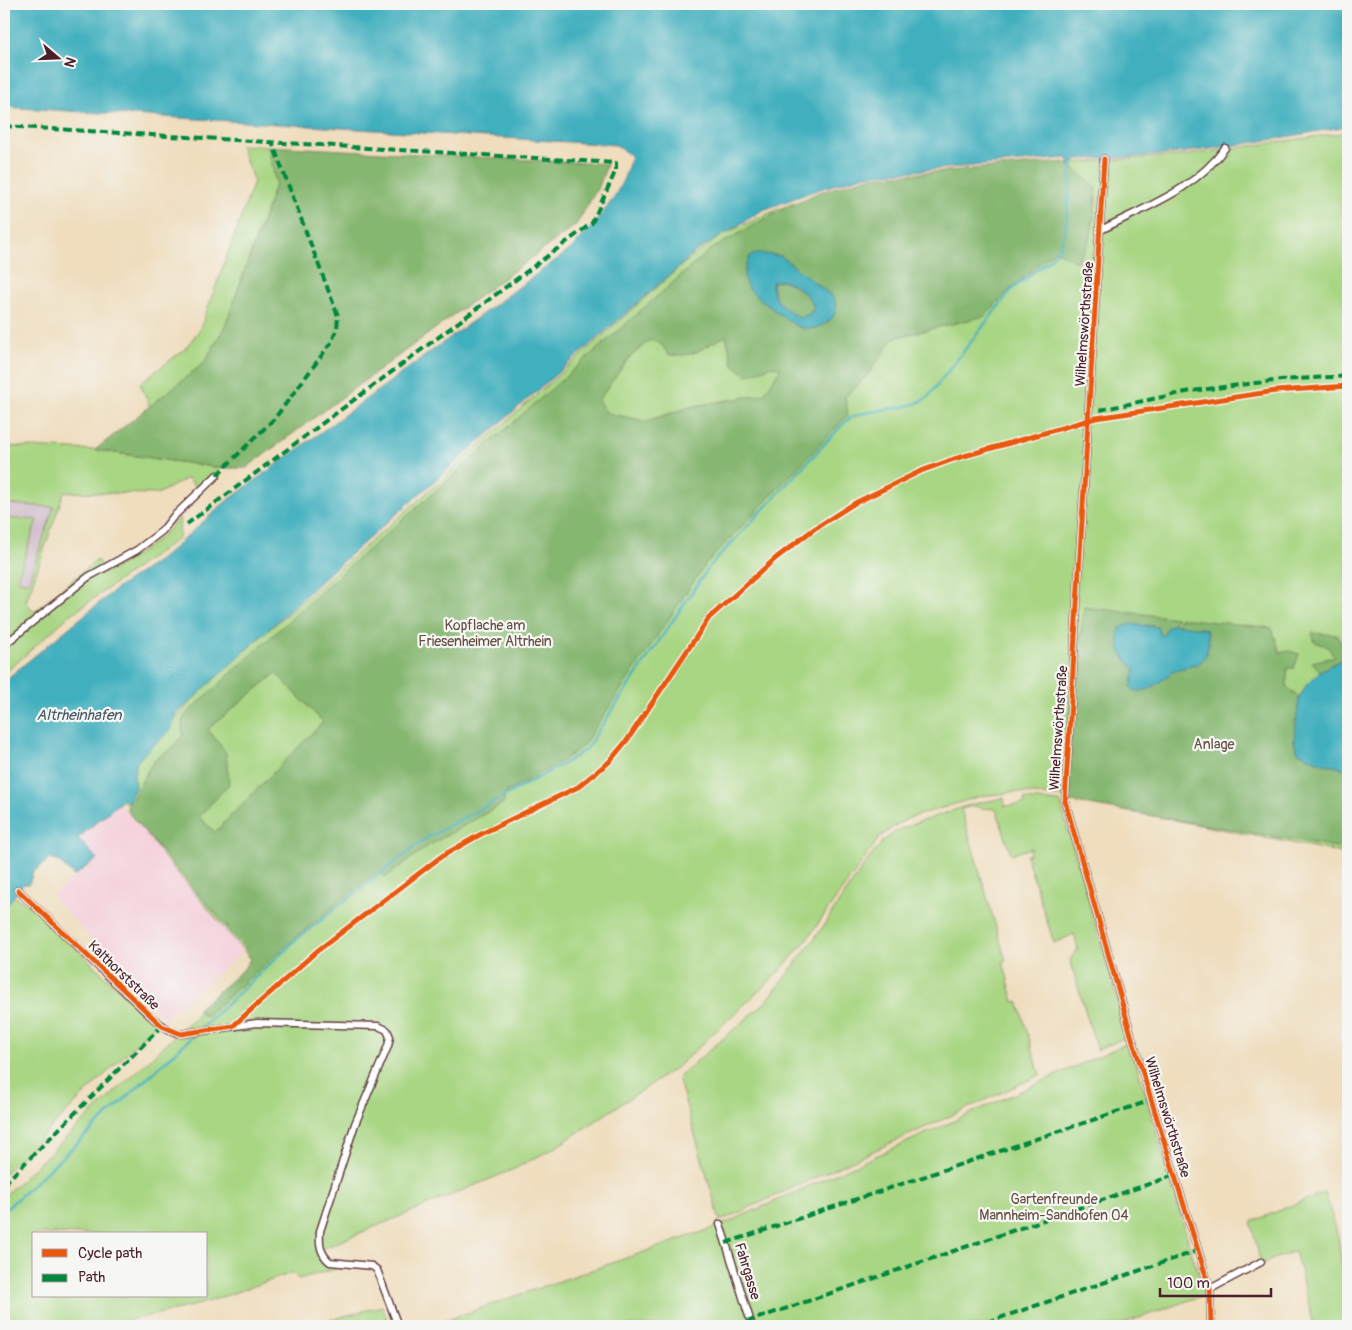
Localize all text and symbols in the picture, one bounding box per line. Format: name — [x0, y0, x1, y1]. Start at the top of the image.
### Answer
north arrow — [32, 32, 82, 82]
text: N — [60, 55, 79, 69]
street label: Wilhelmswörthstraße — [1072, 261, 1097, 387]
park label: Kopflache am Friesenheimer Altrhein — [418, 617, 552, 650]
street label: Wilhelmswörthstraße — [1046, 665, 1071, 791]
water label: Altrheinhafen — [37, 706, 123, 725]
park label: Anlage — [1194, 736, 1234, 753]
street label: Kalthorststraße — [84, 937, 163, 1014]
street label: Wilhelmswörthstraße — [1141, 1055, 1194, 1180]
park label: Gartenfreunde Mannheim-Sandhofen 04 — [979, 1191, 1129, 1224]
legend — [32, 1232, 208, 1298]
street label: Fahrgasse — [731, 1241, 764, 1302]
text: Cycle path — [78, 1244, 142, 1263]
scale bar — [1160, 1265, 1271, 1297]
text: Path — [78, 1268, 105, 1287]
text: 100 m — [1167, 1274, 1210, 1293]

